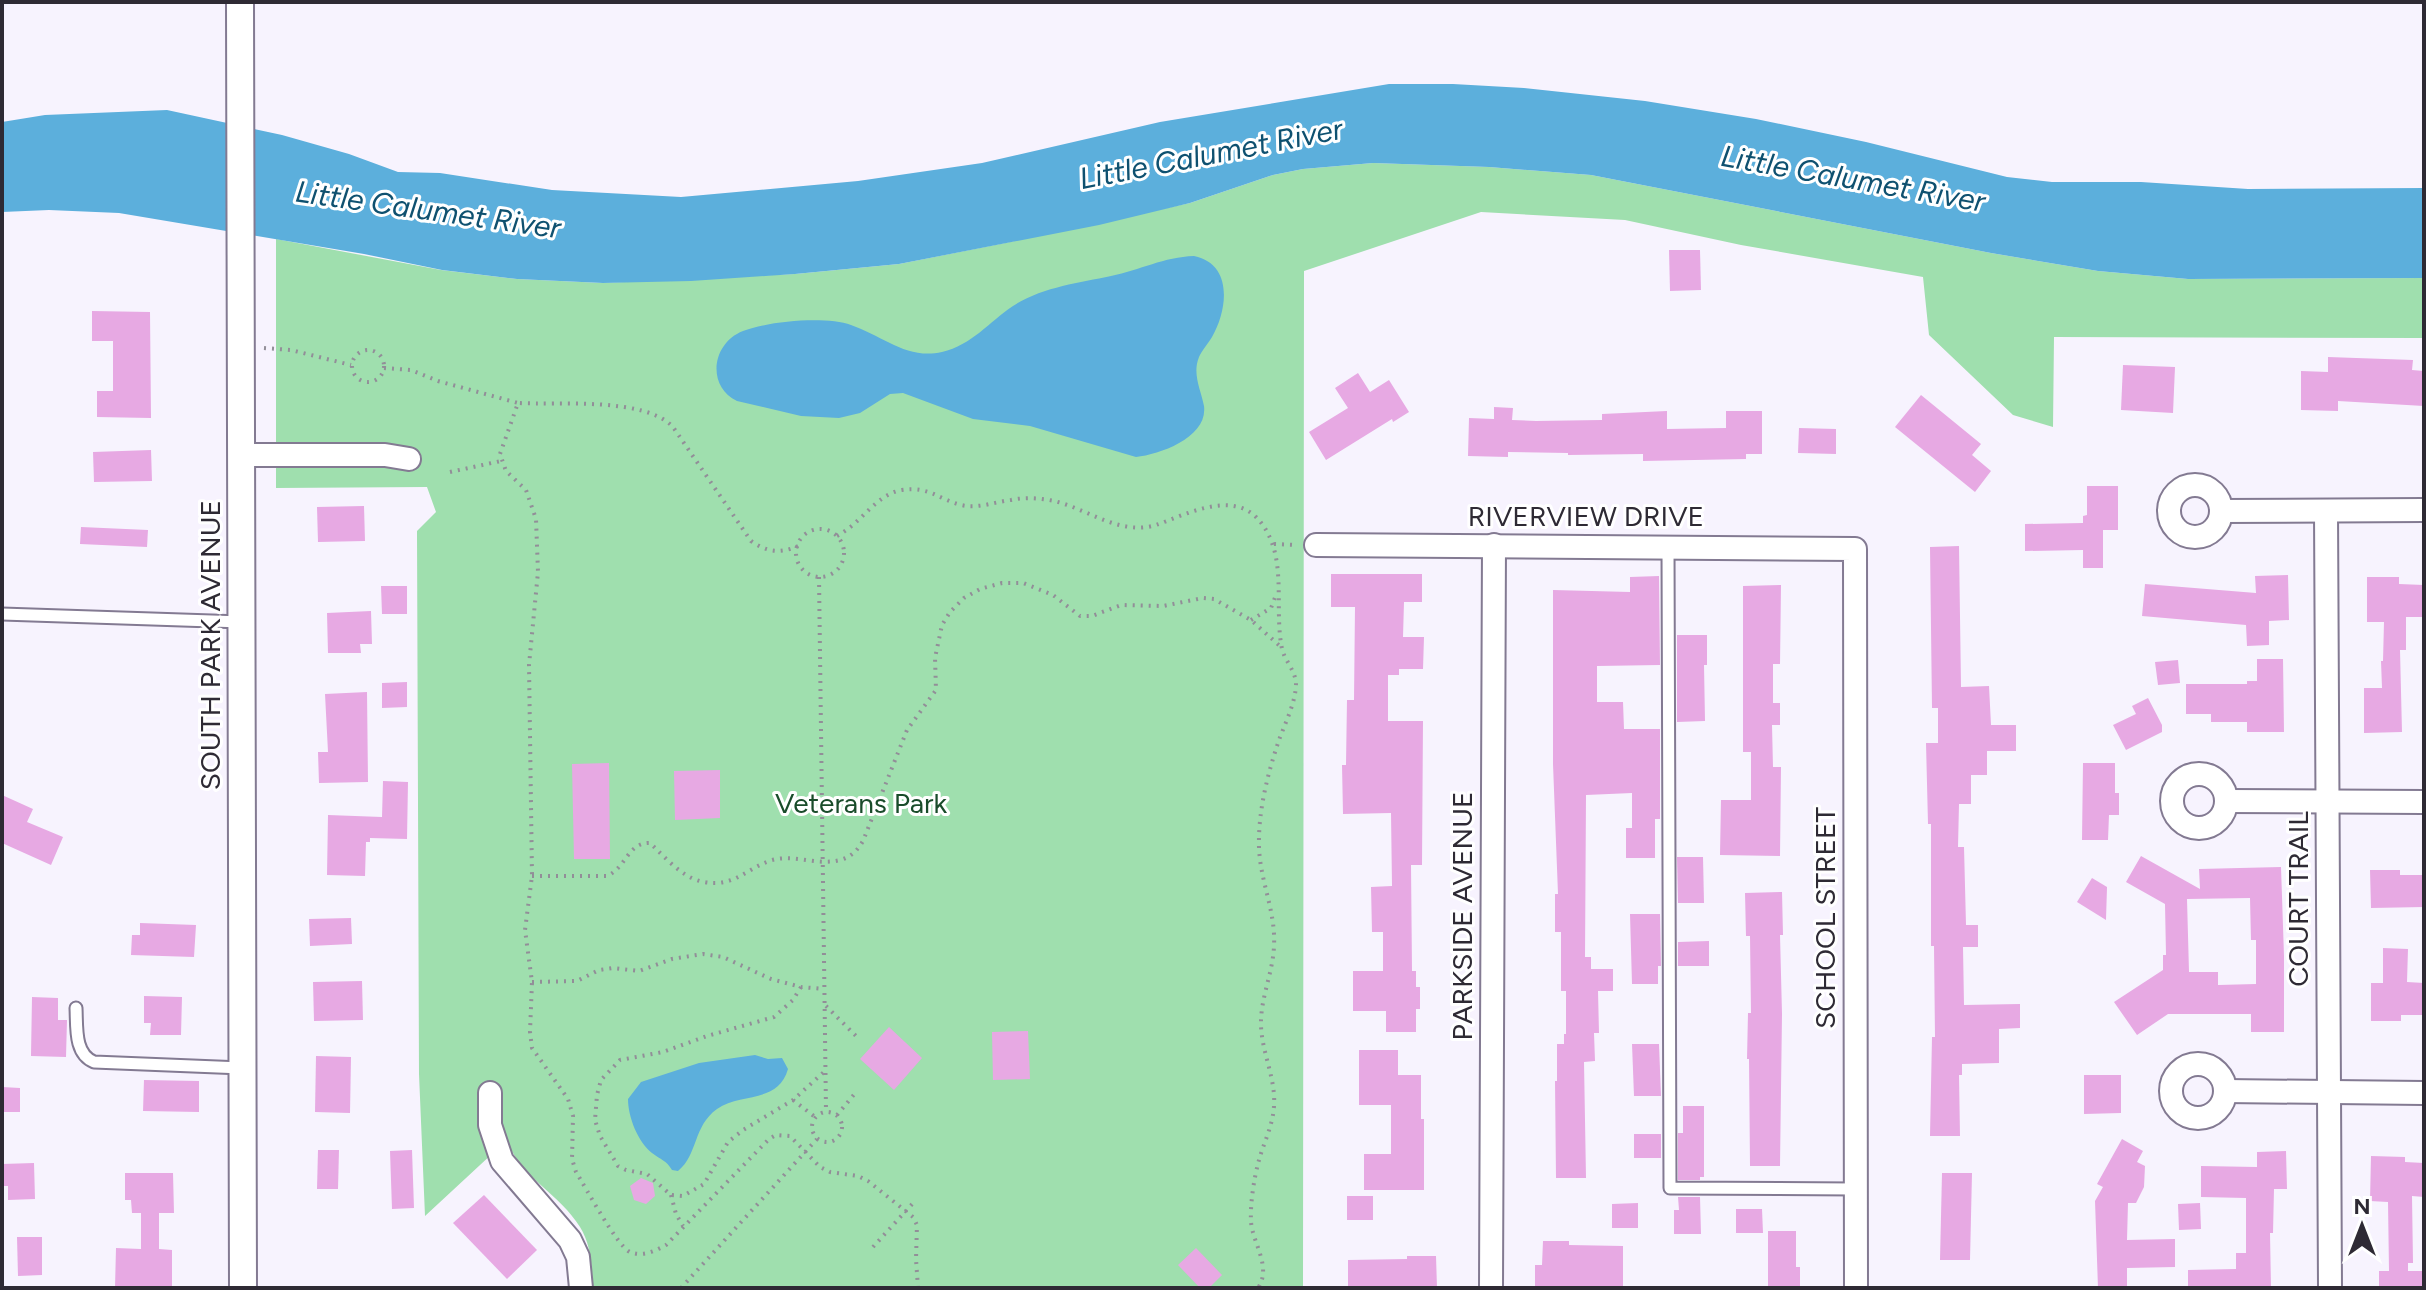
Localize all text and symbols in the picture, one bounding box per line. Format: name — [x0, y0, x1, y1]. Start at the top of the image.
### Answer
water label: Little Calumet River — [1076, 109, 1348, 197]
water label: Little Calumet River — [1718, 137, 1990, 220]
water label: Little Calumet River — [293, 173, 565, 247]
street label: RIVERVIEW DRIVE — [1468, 499, 1704, 533]
street label: SOUTH PARK AVENUE — [193, 500, 227, 790]
park label: Veterans Park — [775, 786, 947, 820]
street label: PARKSIDE AVENUE — [1445, 791, 1479, 1041]
street label: SCHOOL STREET — [1808, 806, 1842, 1029]
street label: COURT TRAIL — [2281, 811, 2315, 987]
north arrow — [2322, 1186, 2402, 1266]
text: N — [2353, 1193, 2371, 1220]

